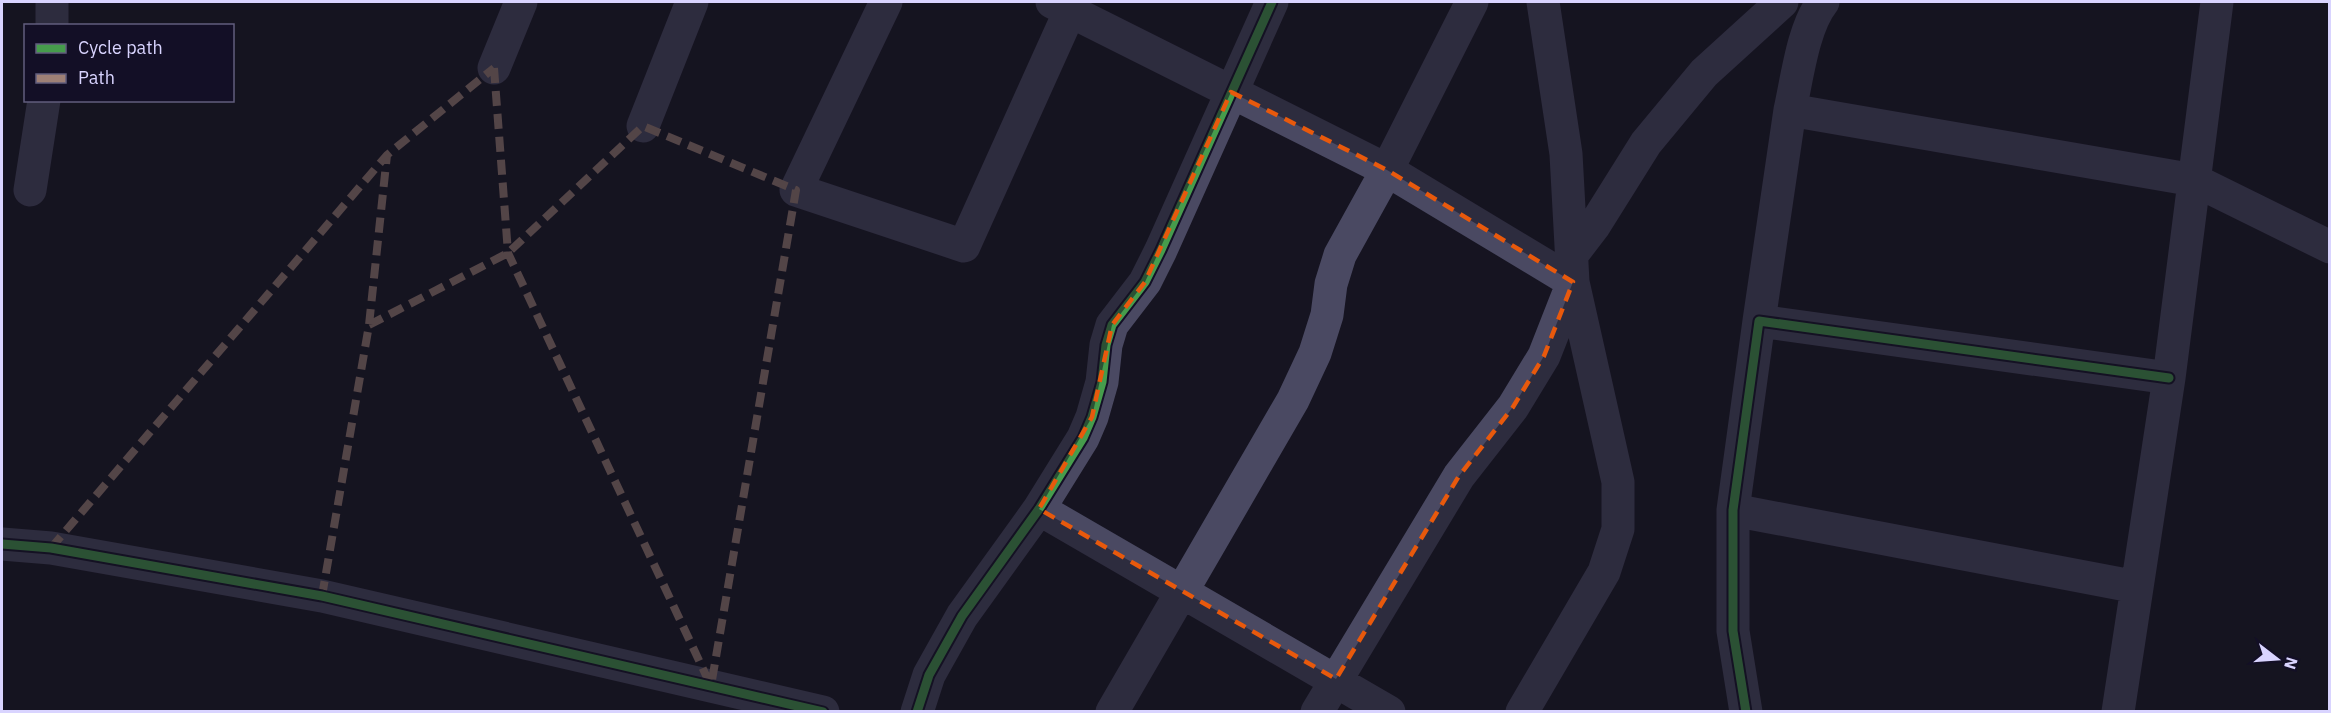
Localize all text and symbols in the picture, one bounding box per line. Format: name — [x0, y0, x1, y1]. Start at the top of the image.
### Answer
legend — [24, 24, 234, 102]
text: Cycle path — [78, 36, 163, 59]
text: Path — [78, 66, 115, 89]
north arrow — [2247, 629, 2307, 689]
text: N — [2280, 655, 2303, 672]

